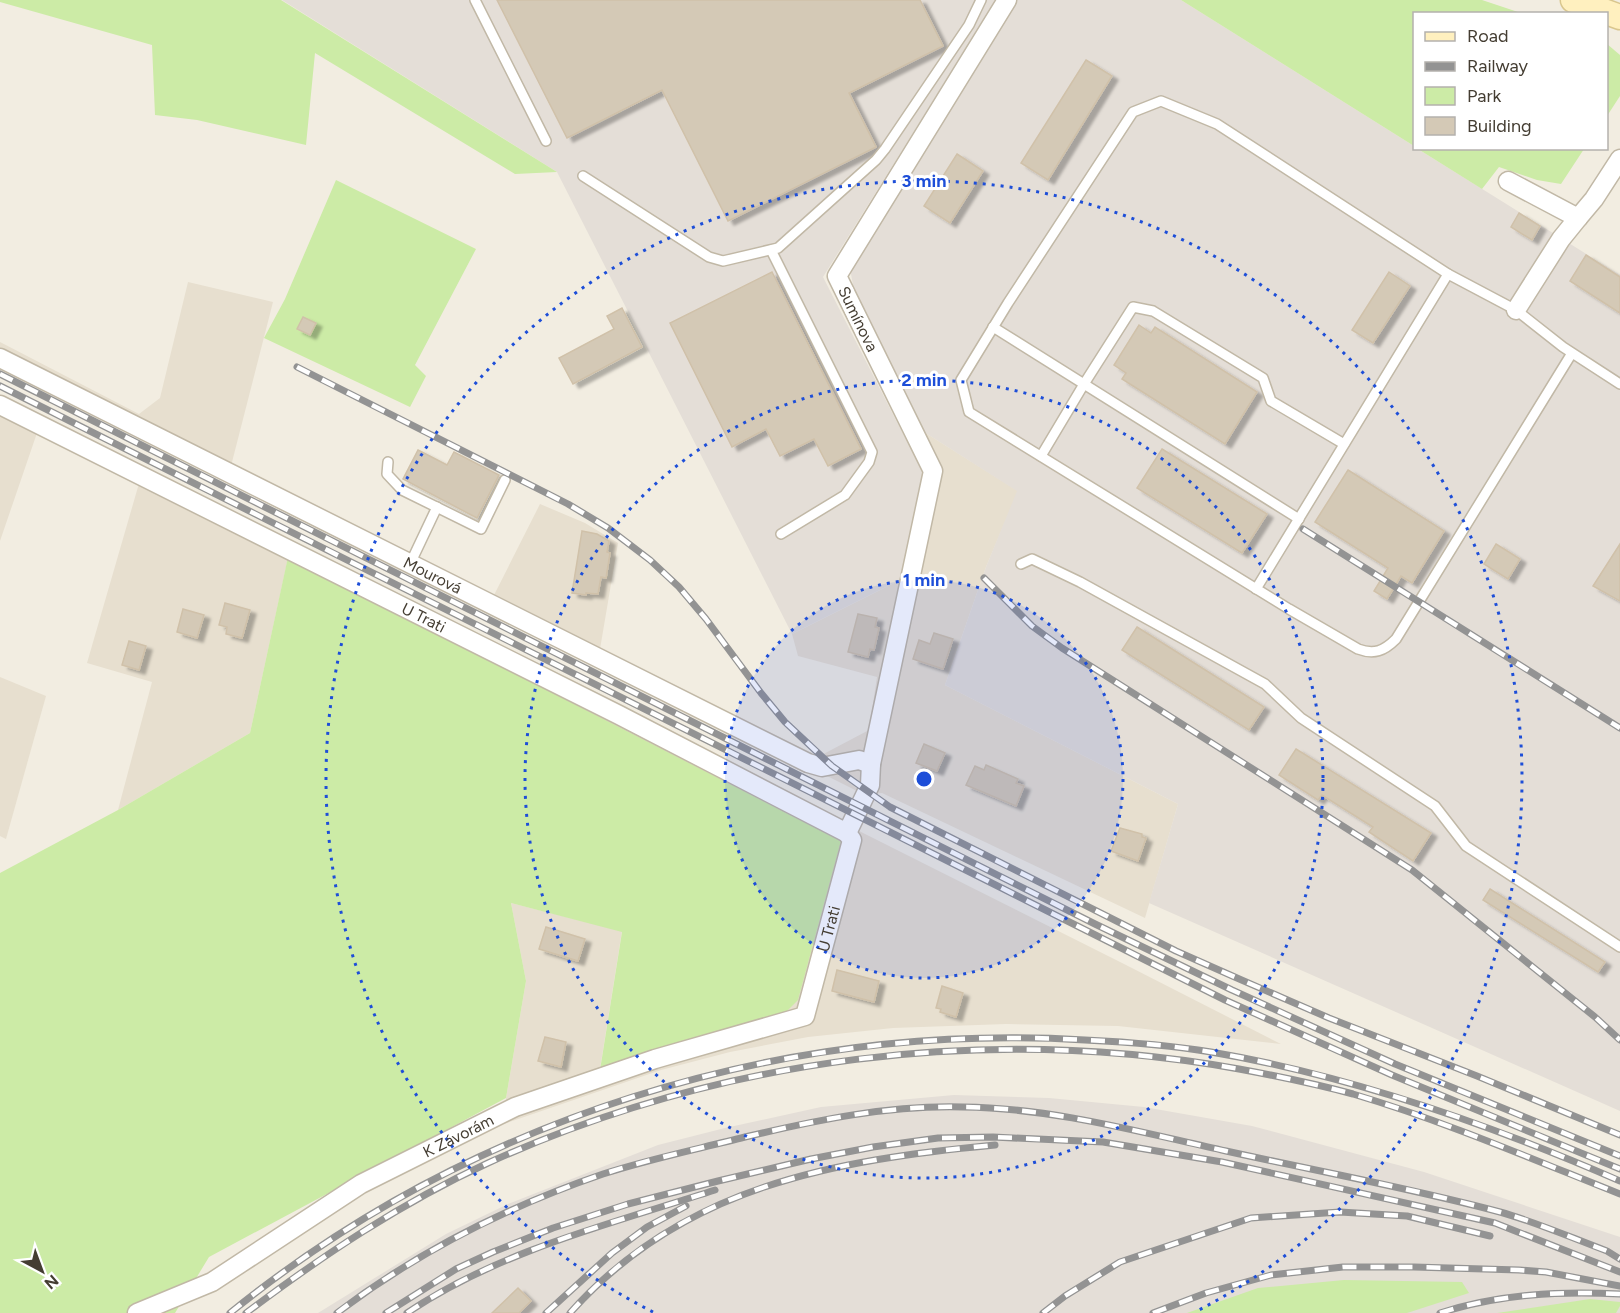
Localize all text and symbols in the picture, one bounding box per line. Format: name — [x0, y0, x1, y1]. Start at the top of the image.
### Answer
legend — [1413, 12, 1608, 150]
text: Road — [1467, 25, 1508, 47]
text: Railway — [1467, 55, 1529, 77]
text: Park — [1467, 85, 1502, 107]
text: Building — [1467, 115, 1532, 137]
text: 3 min — [902, 170, 946, 192]
street label: Sumínova — [834, 283, 882, 355]
text: 2 min — [901, 369, 947, 391]
street label: Mourová — [400, 552, 465, 597]
text: 1 min — [903, 569, 945, 591]
street label: U Trati — [399, 598, 449, 636]
centre of rings — [914, 769, 934, 789]
street label: U Trati — [813, 904, 844, 954]
street label: K Závorám — [420, 1110, 497, 1161]
north arrow — [12, 1241, 72, 1301]
text: N — [41, 1271, 62, 1293]

